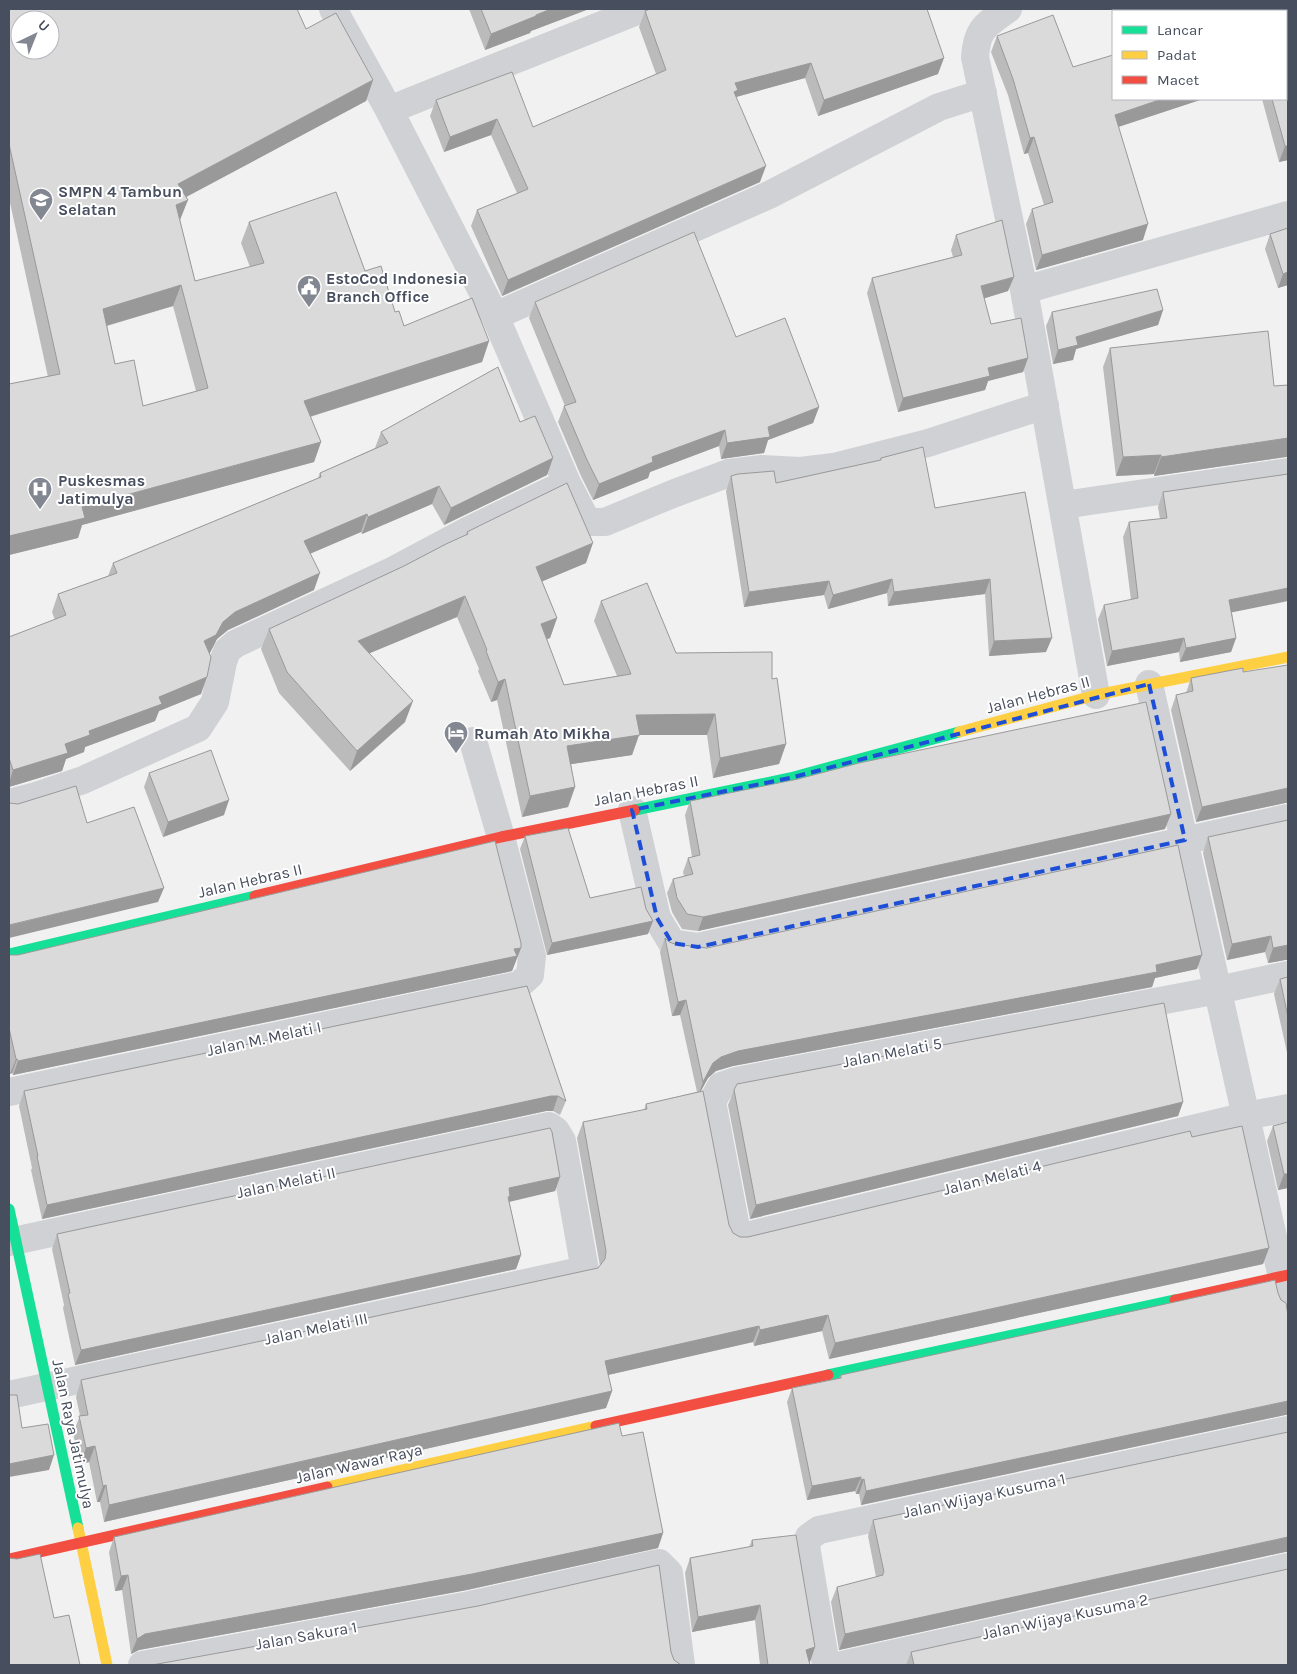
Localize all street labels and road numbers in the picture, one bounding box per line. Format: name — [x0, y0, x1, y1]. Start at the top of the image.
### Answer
street label: Jalan Hebras II — [984, 672, 1092, 717]
street label: Jalan Hebras II — [592, 771, 700, 810]
street label: Jalan Hebras II — [196, 859, 304, 902]
street label: Jalan M. Melati I — [205, 1017, 323, 1060]
street label: Jalan Melati 5 — [841, 1034, 943, 1071]
street label: Jalan Melati 4 — [941, 1156, 1043, 1199]
street label: Jalan Melati II — [235, 1163, 337, 1202]
street label: Jalan Melati III — [263, 1308, 369, 1349]
street label: Jalan Raya Jatimulya — [48, 1358, 99, 1510]
street label: Jalan Wawar Raya — [294, 1440, 424, 1487]
street label: Jalan Wijaya Kusuma 1 — [901, 1469, 1067, 1522]
street label: Jalan Wijaya Kusuma 2 — [980, 1590, 1150, 1643]
street label: Jalan Sakura 1 — [254, 1617, 358, 1654]

